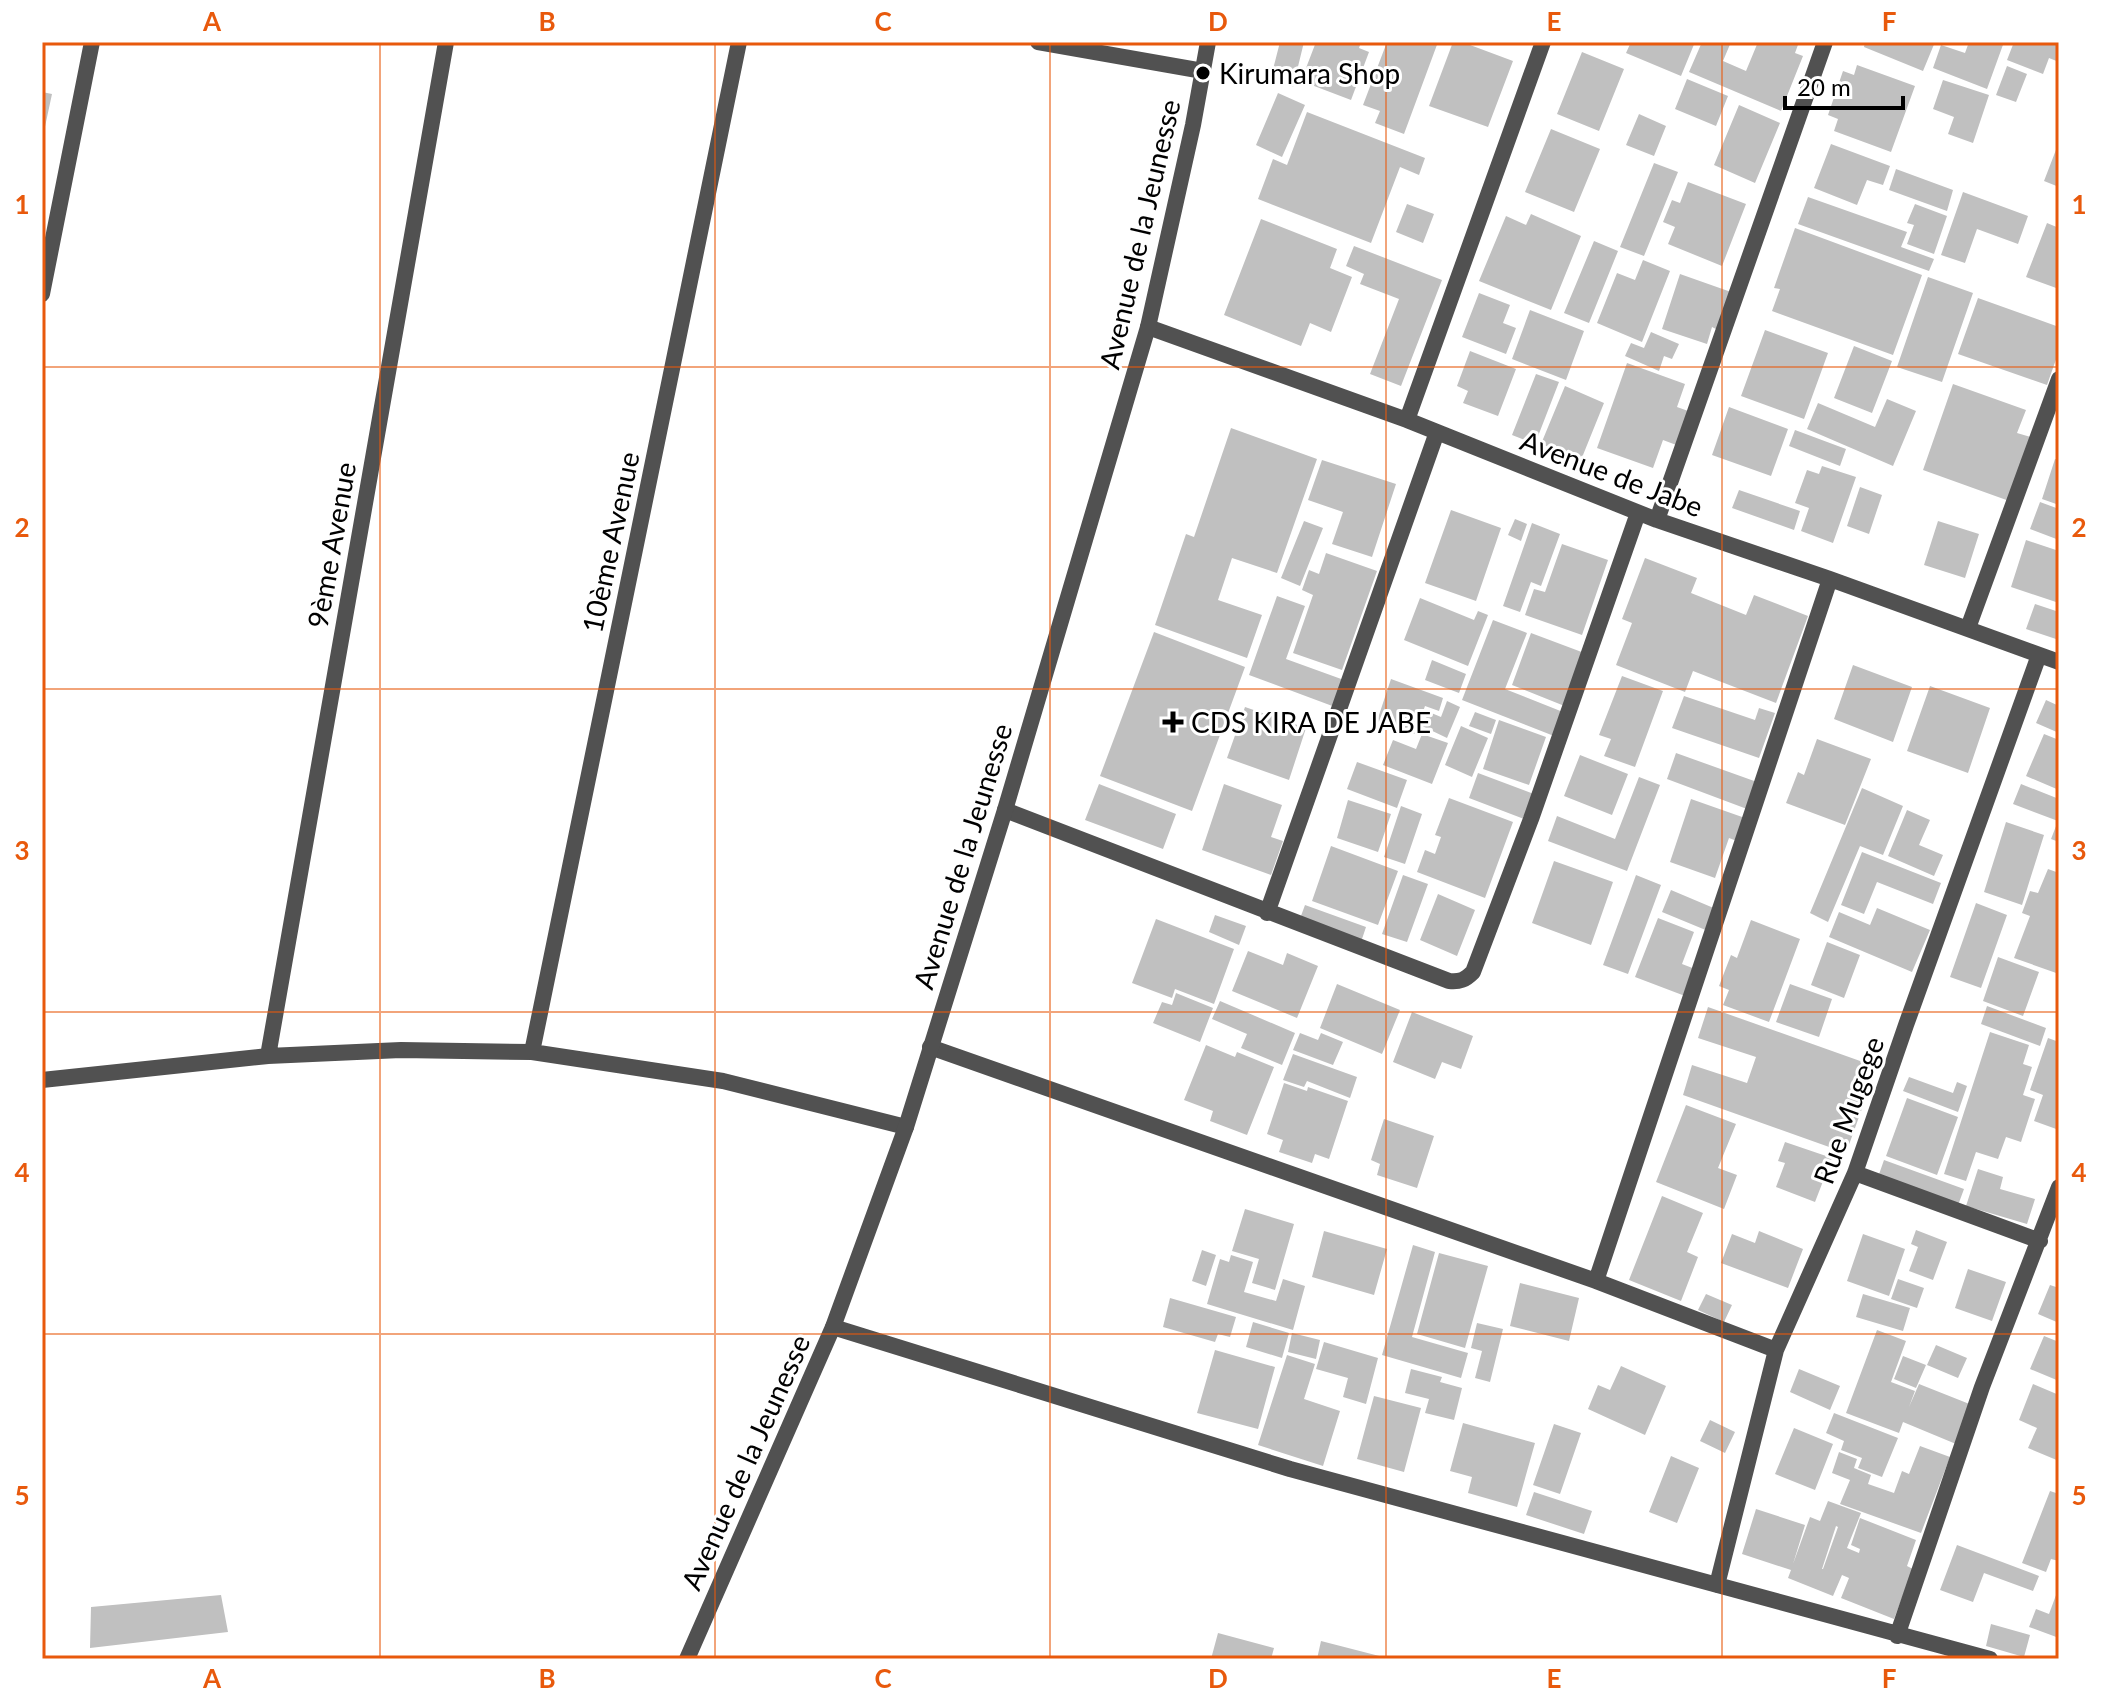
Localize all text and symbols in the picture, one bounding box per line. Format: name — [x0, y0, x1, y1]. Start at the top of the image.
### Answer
text: A — [202, 5, 222, 37]
text: B — [538, 5, 556, 37]
text: C — [874, 5, 892, 37]
text: D — [1208, 5, 1228, 37]
text: E — [1547, 5, 1561, 37]
text: F — [1882, 5, 1896, 37]
place label: Kirumara Shop — [1219, 56, 1400, 90]
scale bar — [1785, 60, 1903, 110]
marker: Kirumara Shop — [1194, 64, 1212, 82]
text: 20 m — [1797, 72, 1851, 101]
street label: Avenue de la Jeunesse — [1091, 96, 1187, 372]
text: 1 — [14, 188, 30, 220]
text: 1 — [2071, 188, 2087, 220]
street label: Avenue de Jabe — [1516, 423, 1708, 523]
street label: 10ème Avenue — [574, 448, 646, 636]
street label: 9ème Avenue — [300, 459, 362, 631]
text: 2 — [14, 511, 30, 543]
text: 2 — [2071, 511, 2087, 543]
place label: CDS KIRA DE JABE — [1191, 705, 1431, 739]
marker: CDS KIRA DE JABE — [1162, 711, 1184, 733]
street label: Avenue de la Jeunesse — [905, 719, 1019, 993]
text: 3 — [14, 834, 30, 866]
text: 3 — [2071, 834, 2087, 866]
street label: Rue Mugege — [1806, 1032, 1890, 1188]
text: 4 — [14, 1156, 30, 1188]
text: 4 — [2071, 1156, 2087, 1188]
street label: Avenue de la Jeunesse — [673, 1329, 817, 1595]
text: 5 — [14, 1479, 30, 1511]
text: 5 — [2071, 1479, 2087, 1511]
text: A — [202, 1662, 222, 1694]
text: B — [538, 1662, 556, 1694]
text: C — [874, 1662, 892, 1694]
text: D — [1208, 1662, 1228, 1694]
text: E — [1547, 1662, 1561, 1694]
text: F — [1882, 1662, 1896, 1694]

